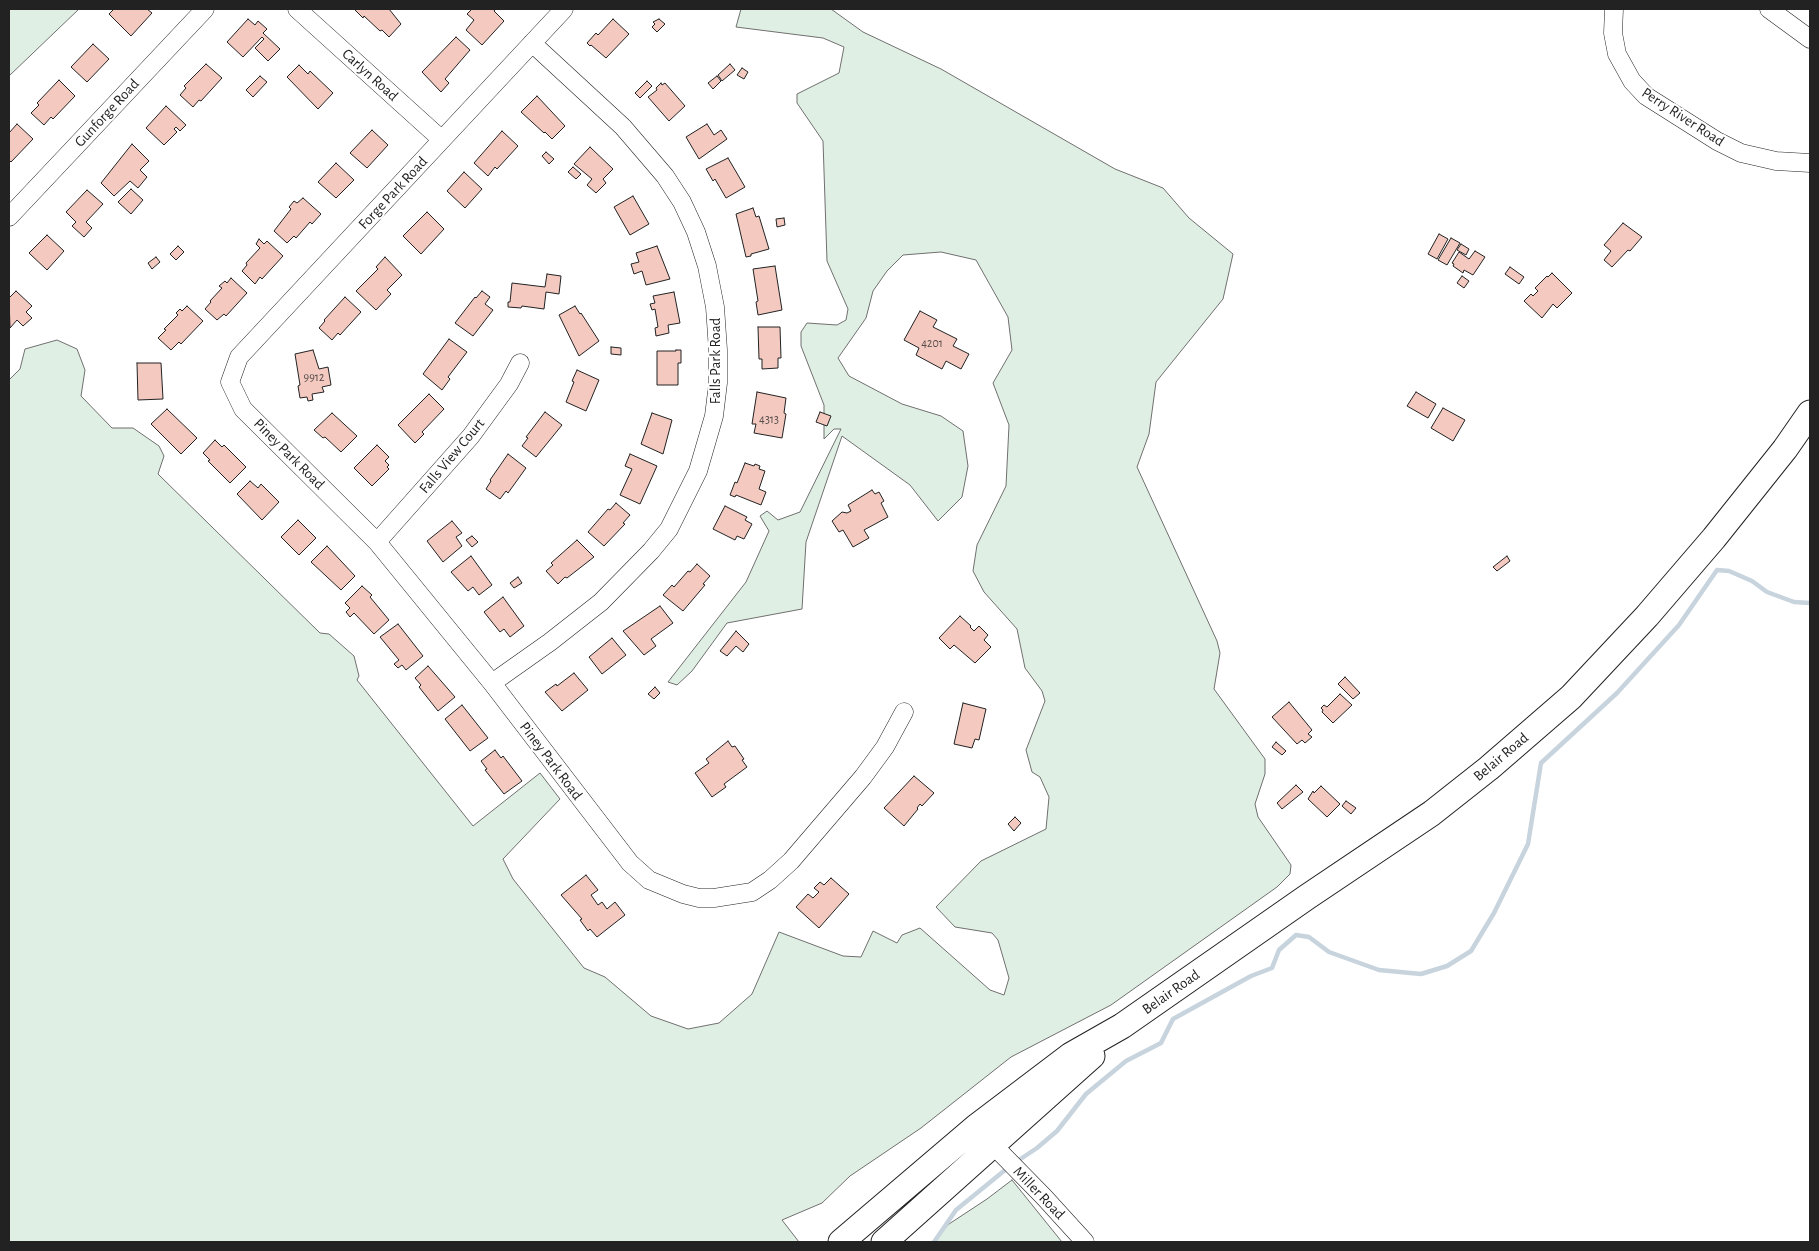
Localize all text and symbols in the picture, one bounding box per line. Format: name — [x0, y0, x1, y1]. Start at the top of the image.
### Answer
street label: Carlyn Road — [338, 45, 402, 105]
street label: Gunforge Road — [71, 75, 143, 151]
street label: Perry River Road — [1638, 84, 1728, 150]
street label: Forge Park Road — [355, 153, 431, 233]
street label: Falls Park Road — [706, 318, 724, 404]
house number: 4201 — [921, 336, 943, 350]
house number: 9912 — [304, 370, 324, 384]
house number: 4313 — [759, 412, 779, 426]
street label: Piney Park Road — [250, 415, 328, 493]
street label: Falls View Court — [416, 415, 488, 497]
street label: Piney Park Road — [516, 718, 586, 804]
street label: Belair Road — [1470, 729, 1532, 785]
street label: Belair Road — [1139, 966, 1203, 1018]
street label: Miller Road — [1009, 1163, 1069, 1223]

